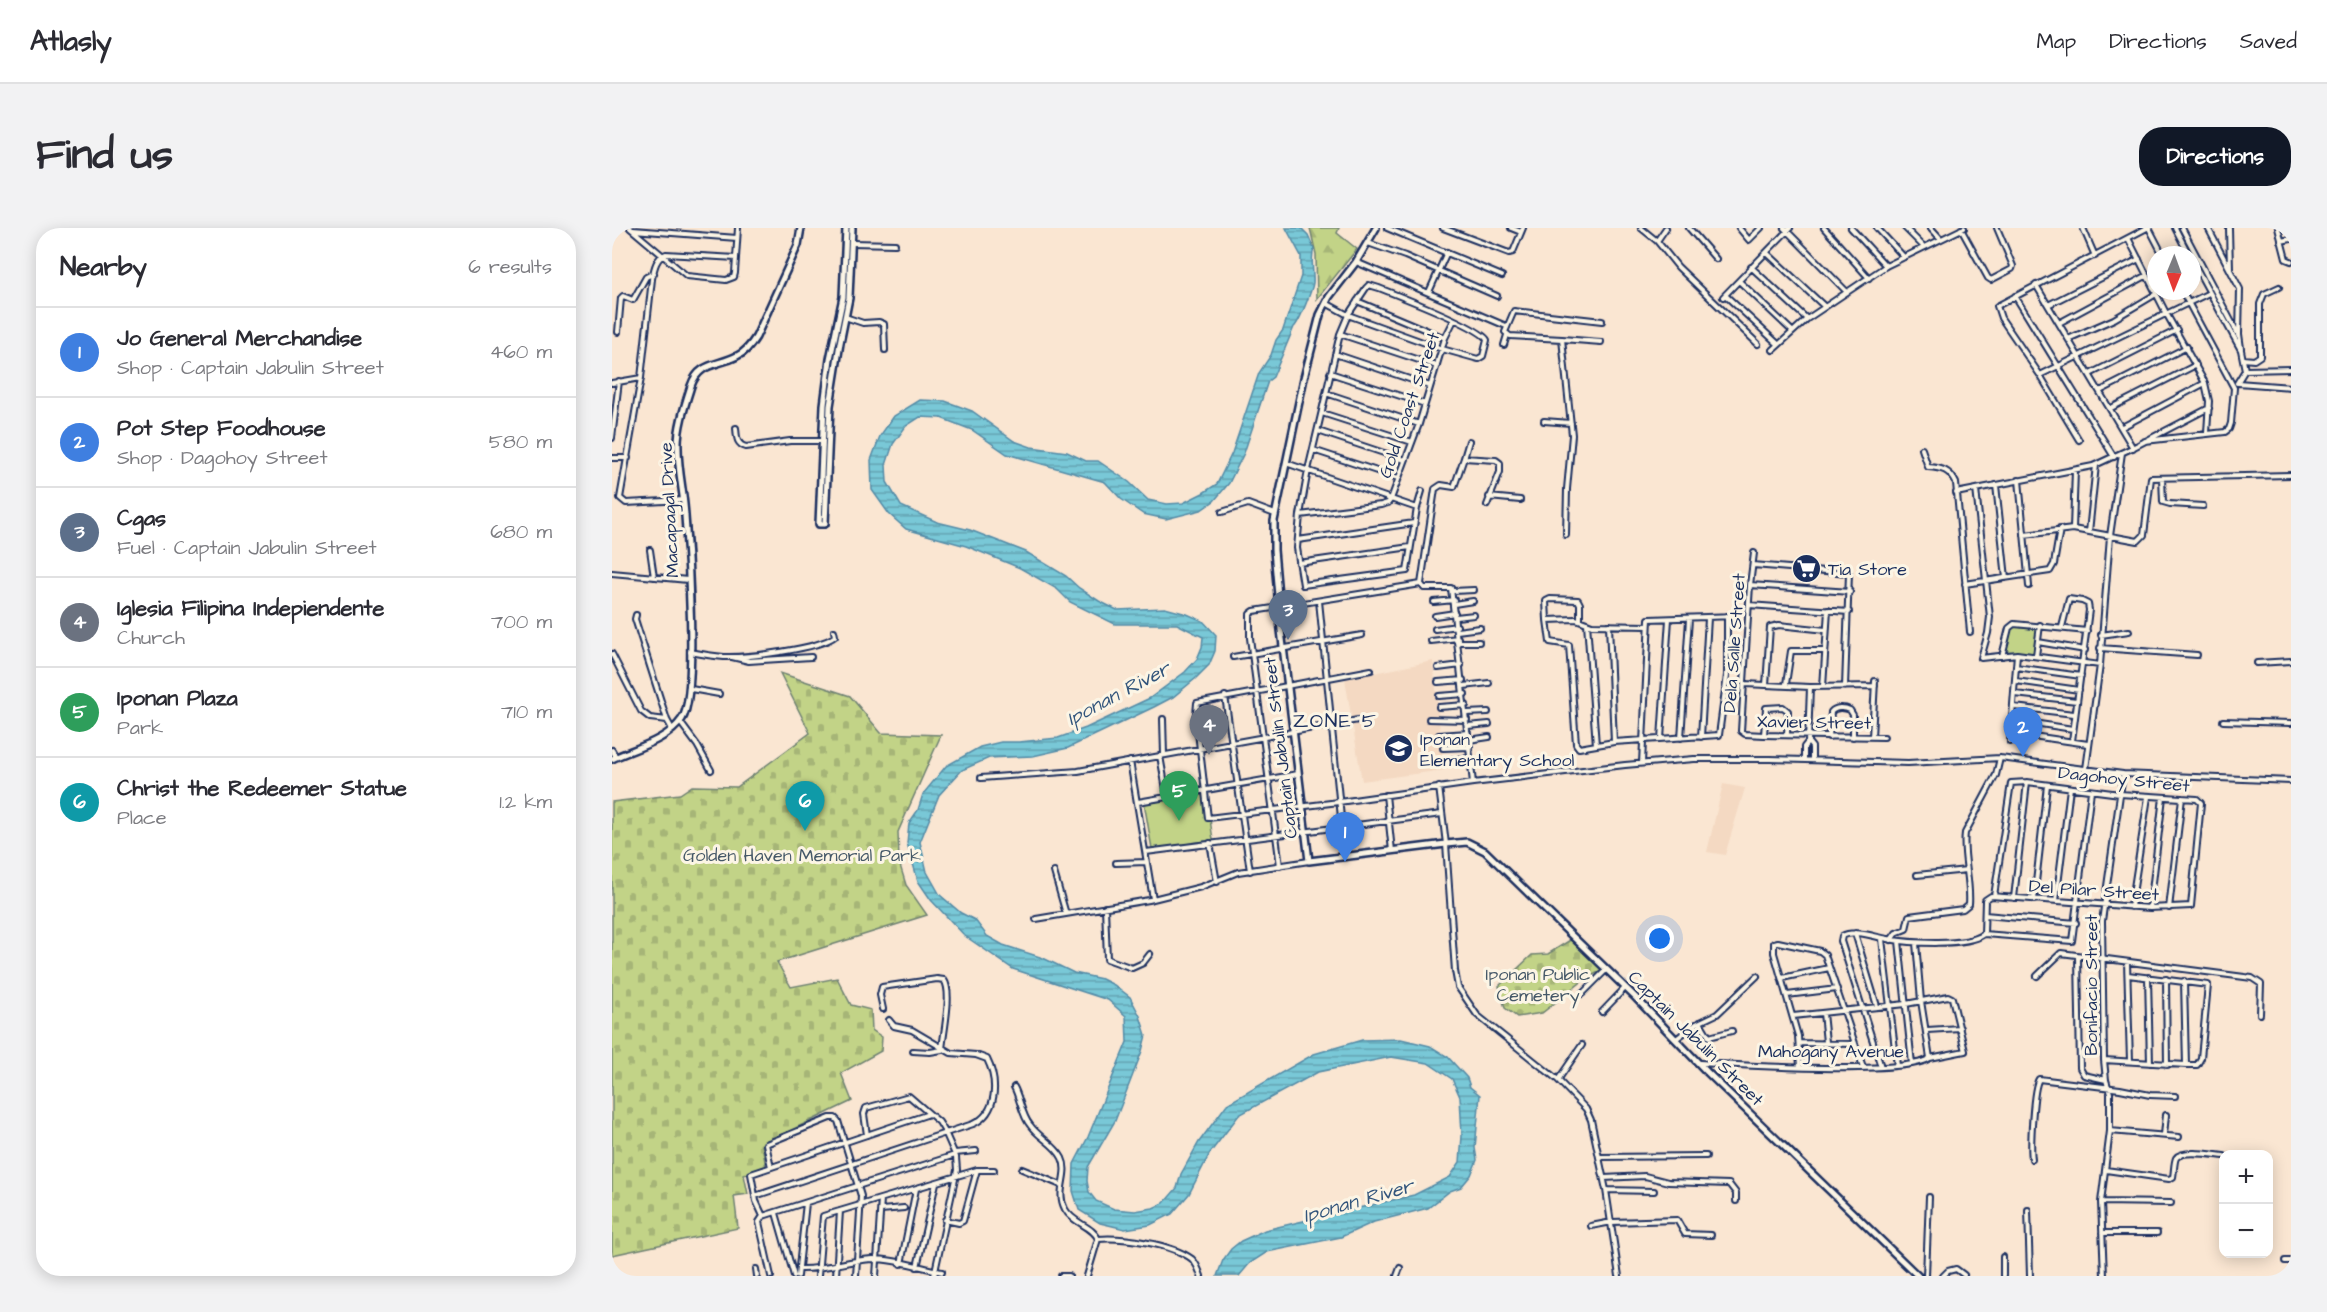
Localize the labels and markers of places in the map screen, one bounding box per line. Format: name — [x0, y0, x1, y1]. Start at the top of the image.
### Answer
supermarket icon: Tia Store — [1791, 553, 1823, 585]
place label: Tia Store — [1828, 557, 1907, 582]
pin: 3 — [1268, 590, 1308, 640]
pin: 4 — [1190, 706, 1228, 755]
pin: 2 — [2004, 708, 2042, 757]
place label: Iponan Elementary School — [1420, 727, 1575, 774]
school or university icon: Iponan Elementary School — [1383, 733, 1415, 765]
pin: 5 — [1160, 772, 1198, 821]
pin: 6 — [786, 782, 824, 831]
pin: 1 — [1326, 812, 1364, 862]

